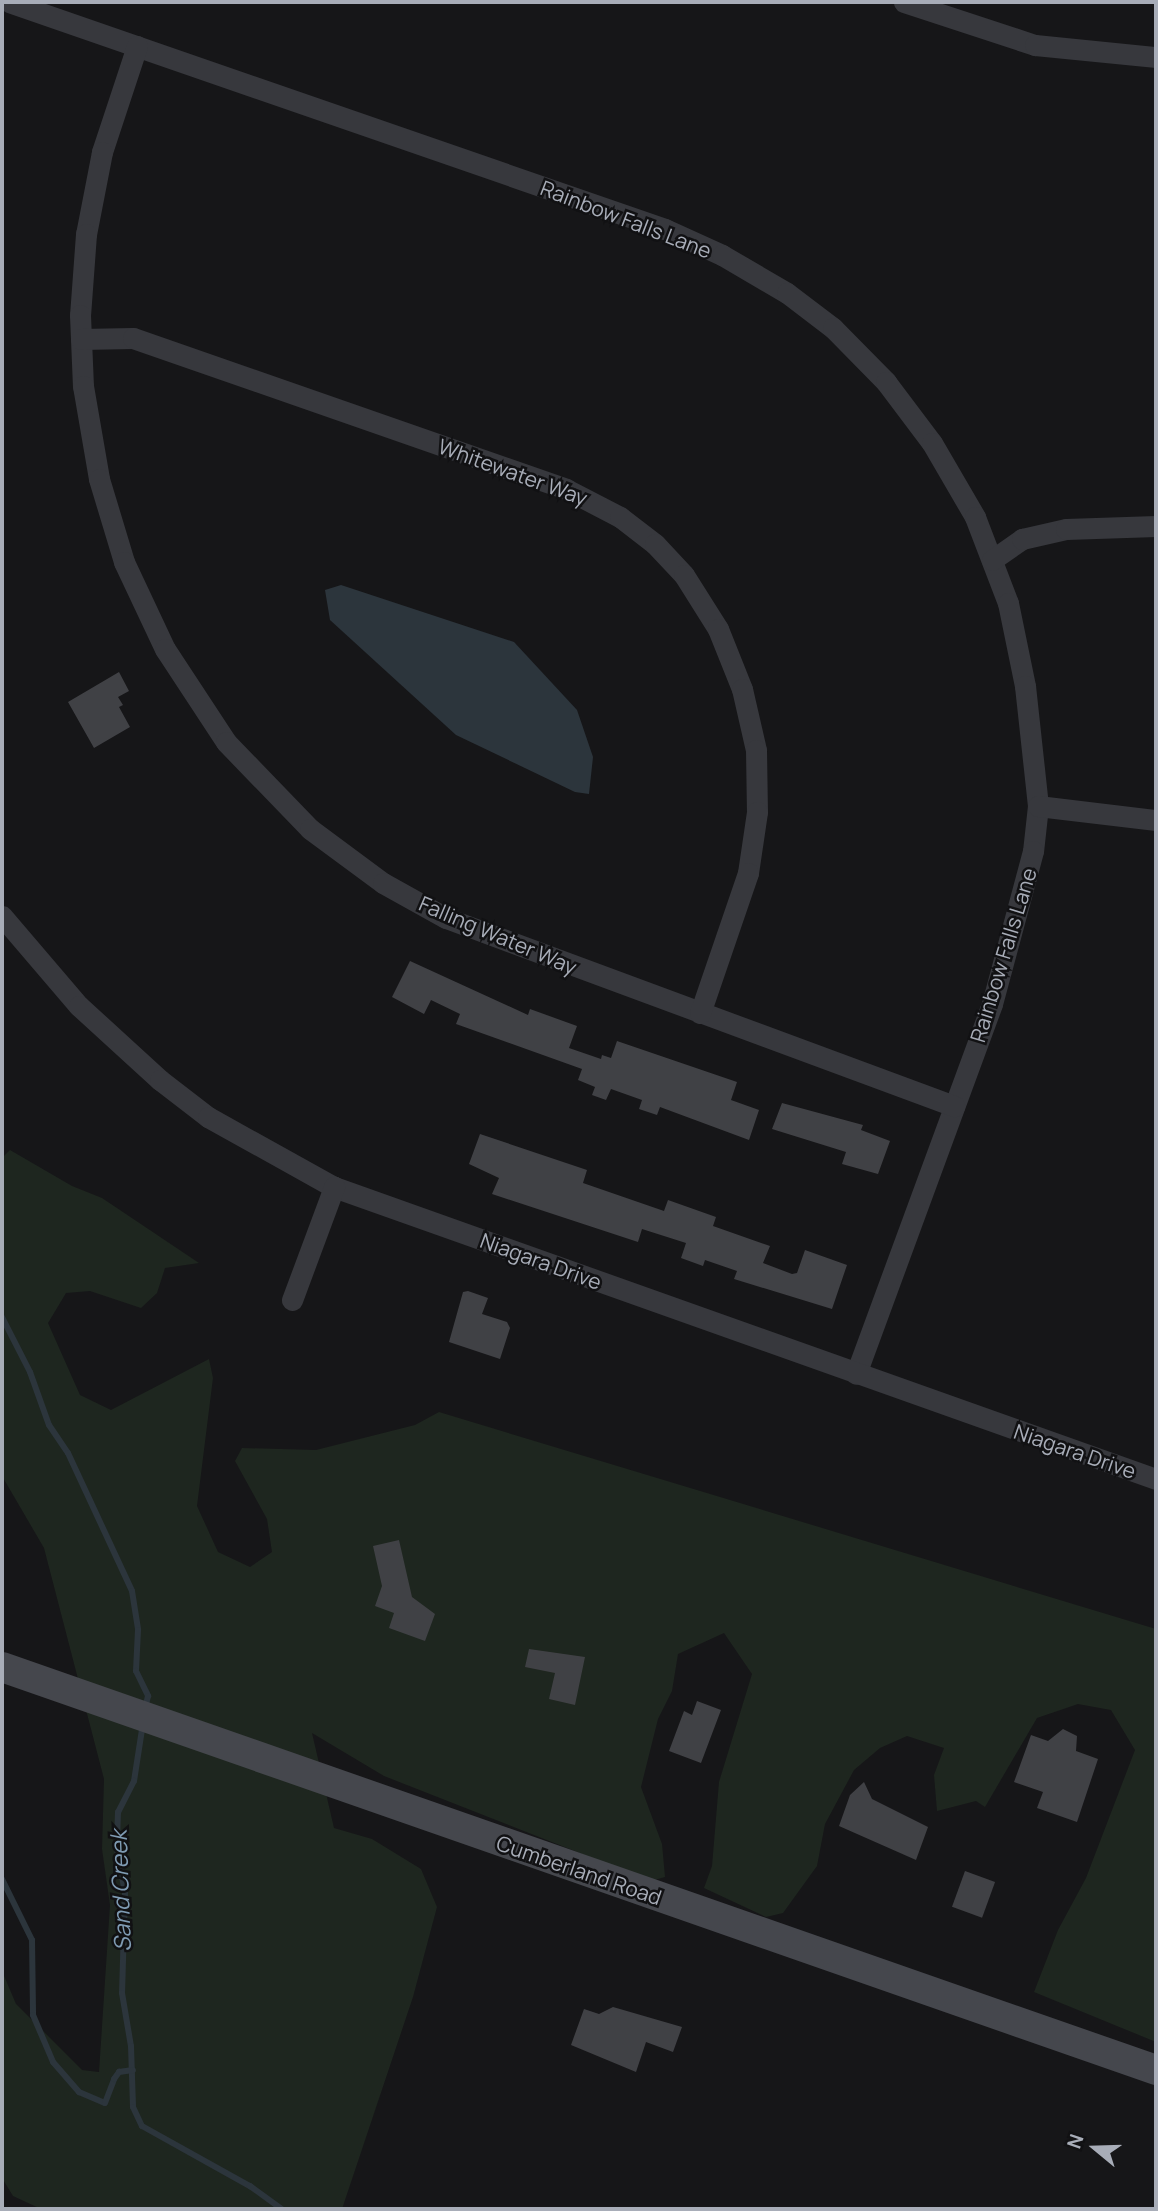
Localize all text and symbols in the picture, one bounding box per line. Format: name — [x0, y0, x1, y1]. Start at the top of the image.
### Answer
street label: Rainbow Falls Lane — [537, 175, 715, 263]
street label: Whitewater Way — [435, 433, 591, 511]
street label: Rainbow Falls Lane — [964, 865, 1042, 1045]
street label: Falling Water Way — [415, 890, 581, 980]
street label: Niagara Drive — [477, 1227, 605, 1295]
street label: Niagara Drive — [1011, 1418, 1139, 1484]
water label: Sand Creek — [104, 1830, 136, 1952]
street label: Cumberland Road — [493, 1830, 665, 1910]
north arrow — [1060, 2113, 1130, 2183]
text: N — [1061, 2130, 1090, 2152]

